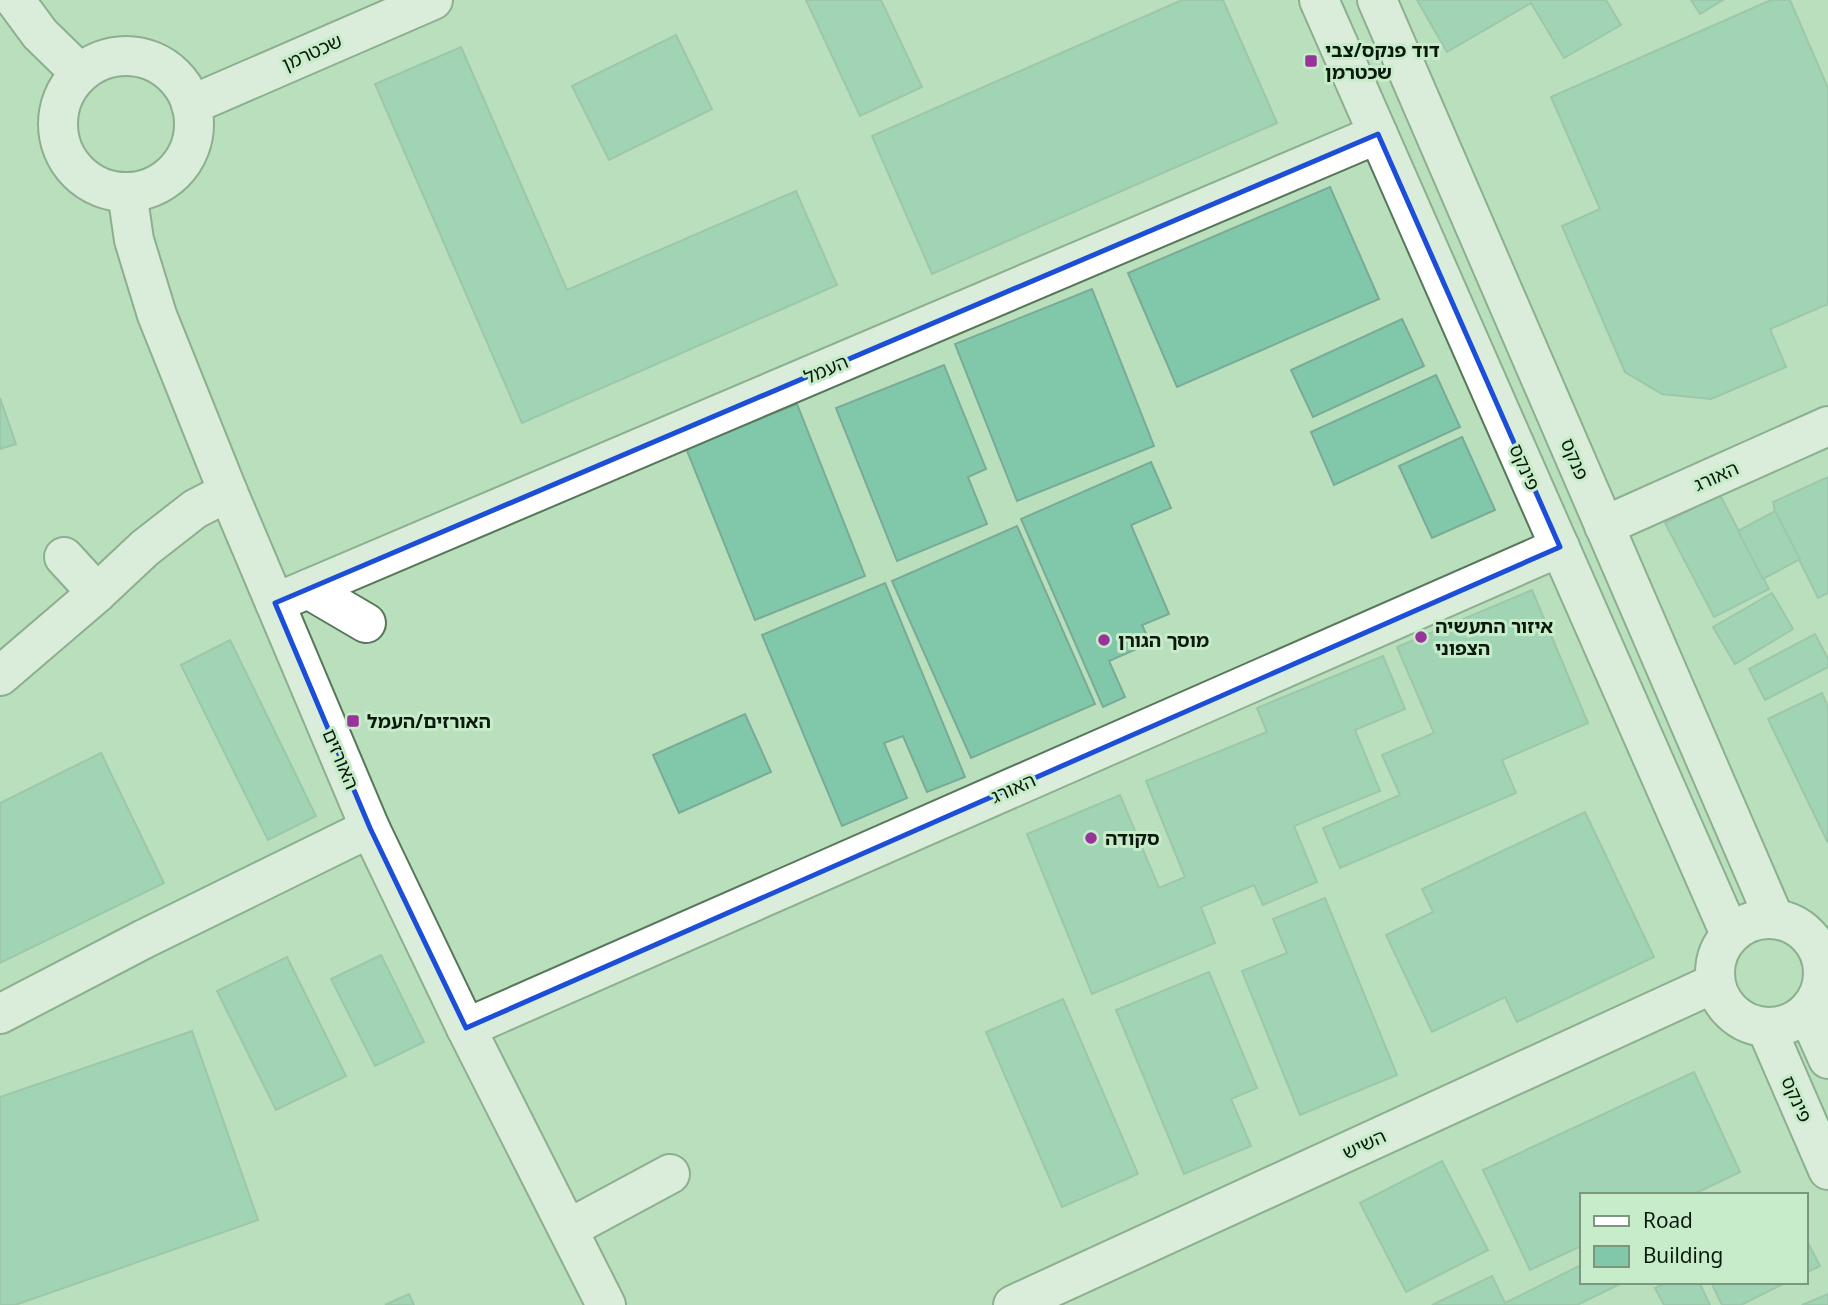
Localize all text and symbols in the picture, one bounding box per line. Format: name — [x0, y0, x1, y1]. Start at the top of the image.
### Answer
street label: שכטרמן — [278, 27, 346, 77]
place label: דוד פנקס/צבי שכטרמן — [1325, 37, 1440, 85]
marker: דוד פנקס/צבי שכטרמן — [1303, 53, 1319, 69]
street label: העמל — [800, 348, 852, 390]
street label: פנקס — [1555, 434, 1595, 484]
street label: פינקס — [1503, 440, 1547, 494]
street label: האורג — [1689, 455, 1743, 497]
place label: איזור התעשיה הצפוני — [1435, 613, 1553, 661]
place label: מוסך הגורן — [1118, 627, 1209, 653]
marker: איזור התעשיה הצפוני — [1413, 629, 1429, 645]
marker: מוסך הגורן — [1096, 632, 1112, 648]
place label: האורזים/העמל — [367, 708, 491, 734]
marker: האורזים/העמל — [345, 713, 361, 729]
street label: האורזים — [317, 725, 365, 793]
street label: האורג — [986, 767, 1040, 809]
place label: סקודה — [1105, 825, 1160, 851]
marker: סקודה — [1083, 830, 1099, 846]
street label: פינקס — [1775, 1072, 1819, 1126]
street label: השיש — [1338, 1123, 1390, 1165]
legend — [1580, 1193, 1807, 1284]
text: Road — [1643, 1206, 1693, 1234]
text: Building — [1643, 1241, 1723, 1269]

